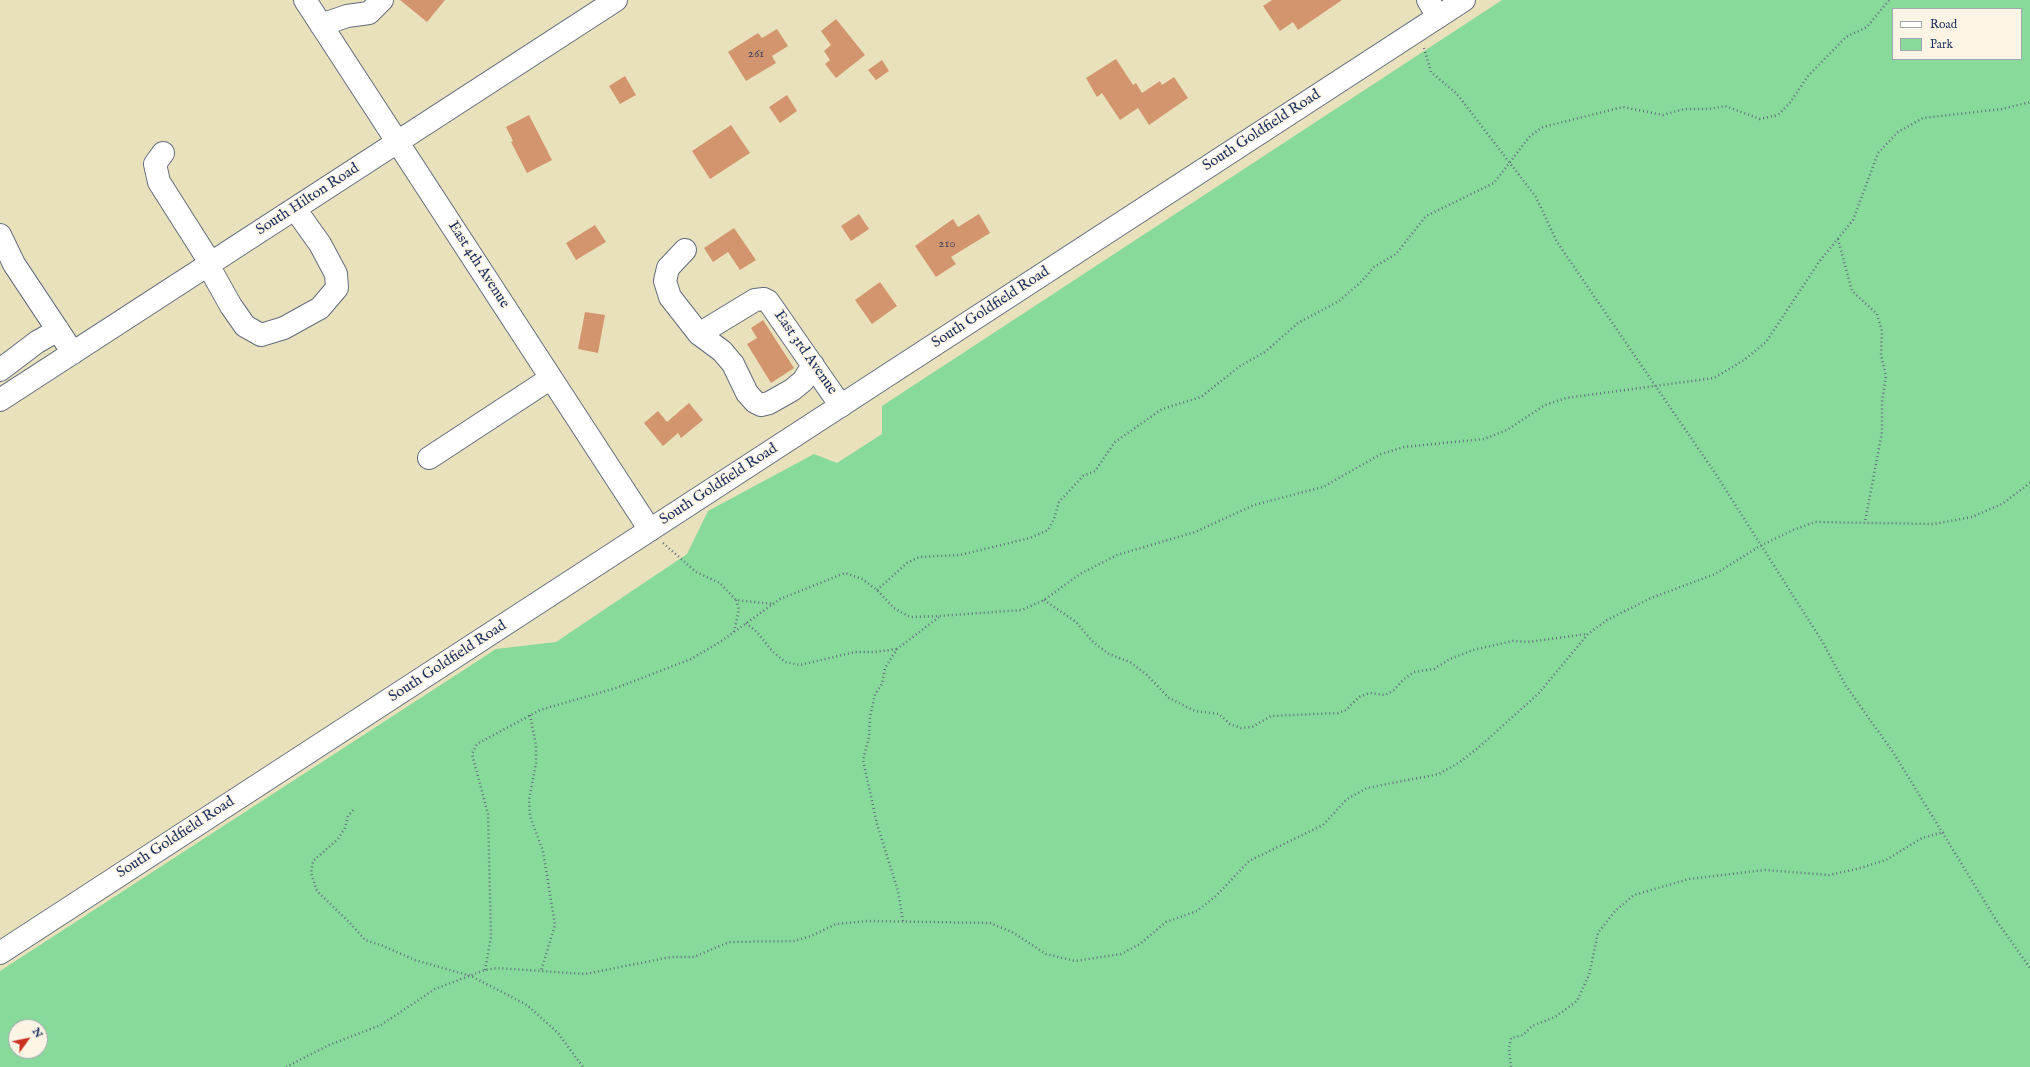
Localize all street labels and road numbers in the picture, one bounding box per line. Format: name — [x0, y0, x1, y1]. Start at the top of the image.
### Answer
street label: South Goldfield Road — [1200, 86, 1324, 176]
street label: South Hilton Road — [253, 160, 363, 240]
street label: East 4th Avenue — [443, 218, 513, 312]
street label: South Goldfield Road — [929, 263, 1053, 353]
street label: East 3rd Avenue — [769, 307, 841, 399]
street label: South Goldfield Road — [657, 440, 781, 530]
street label: South Goldfield Road — [386, 617, 510, 707]
street label: South Goldfield Road — [114, 793, 238, 883]

